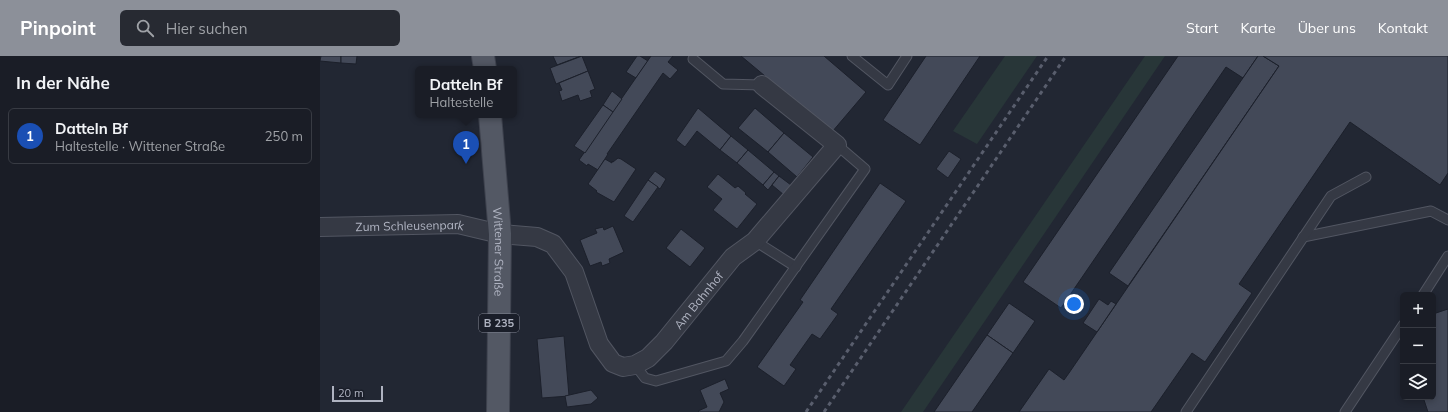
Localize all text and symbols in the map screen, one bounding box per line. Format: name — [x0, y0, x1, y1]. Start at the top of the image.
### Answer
search box — [120, 10, 400, 46]
text: Pinpoint — [20, 16, 96, 40]
icon: search — [134, 17, 156, 39]
text: Hier suchen — [166, 19, 248, 38]
text: Start — [1186, 19, 1218, 37]
text: Karte — [1240, 19, 1276, 37]
text: Über uns — [1298, 19, 1356, 37]
text: Kontakt — [1378, 19, 1428, 37]
popup — [415, 66, 517, 118]
text: In der Nähe — [16, 72, 110, 93]
text: Datteln Bf — [430, 75, 502, 94]
text: Haltestelle — [430, 94, 493, 110]
text: Datteln Bf — [55, 119, 128, 138]
text: 1 — [26, 128, 34, 144]
text: 250 m — [265, 128, 303, 144]
pin: 1 — [453, 131, 479, 164]
text: Haltestelle · Wittener Straße — [55, 138, 225, 154]
street label: Wittener Straße — [490, 206, 508, 296]
street label: Zum Schleusenpark — [355, 216, 467, 234]
street label: Am Bahnhof — [670, 267, 727, 332]
map controls — [1400, 292, 1436, 400]
button: + — [1400, 292, 1436, 328]
your location — [1064, 294, 1084, 314]
road number: B 235 — [479, 314, 519, 332]
button: − — [1400, 328, 1436, 364]
button: layers — [1400, 364, 1436, 400]
scale bar — [332, 384, 383, 403]
text: 20 m — [338, 386, 364, 400]

